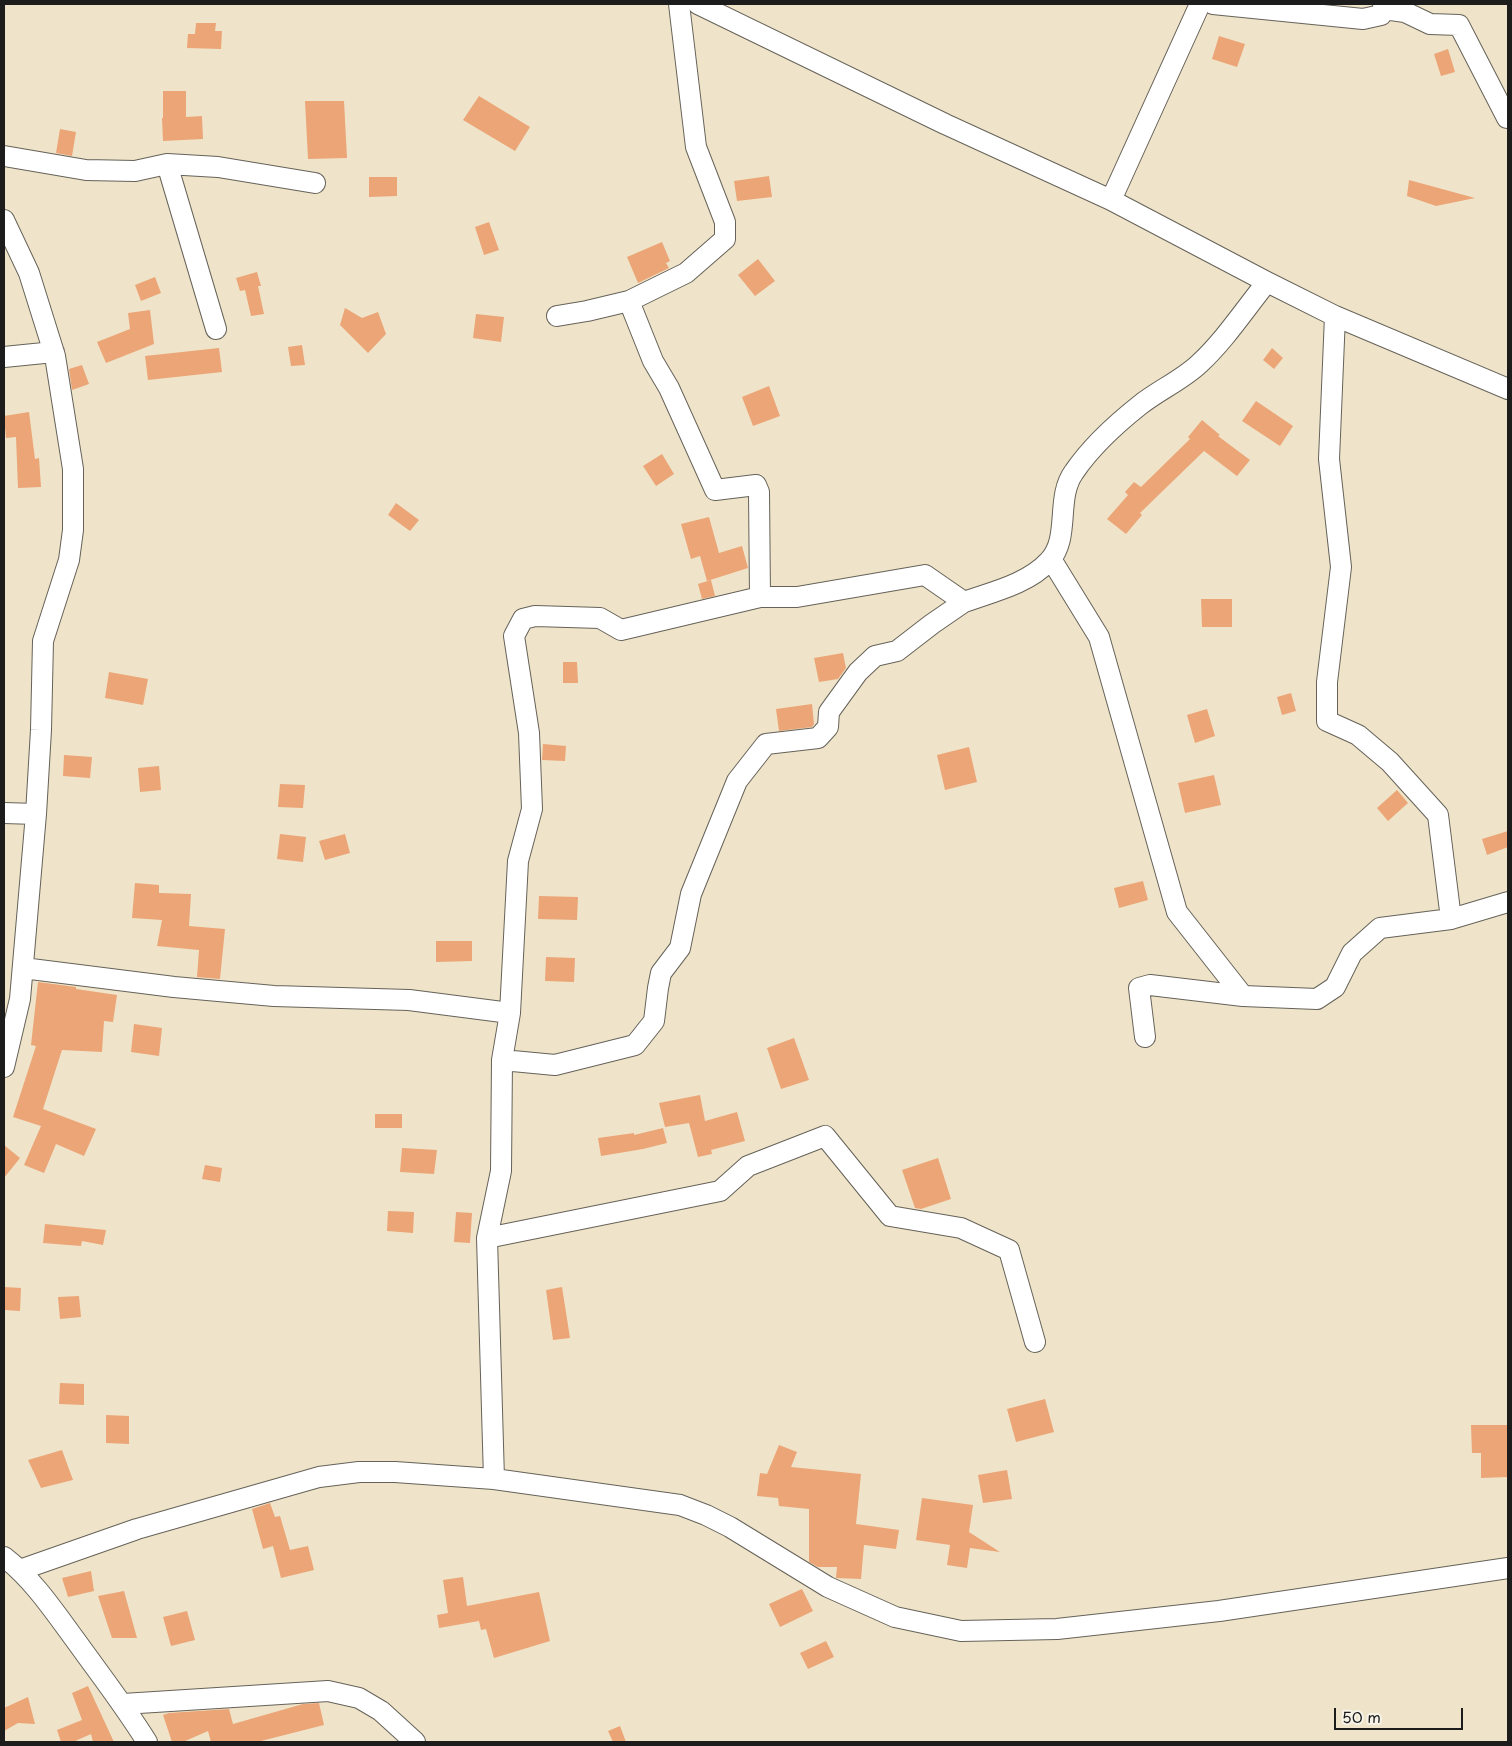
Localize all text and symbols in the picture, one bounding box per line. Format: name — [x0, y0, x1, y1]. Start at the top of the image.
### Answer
scale bar — [1337, 1698, 1466, 1730]
text: 50 m — [1342, 1705, 1381, 1728]

